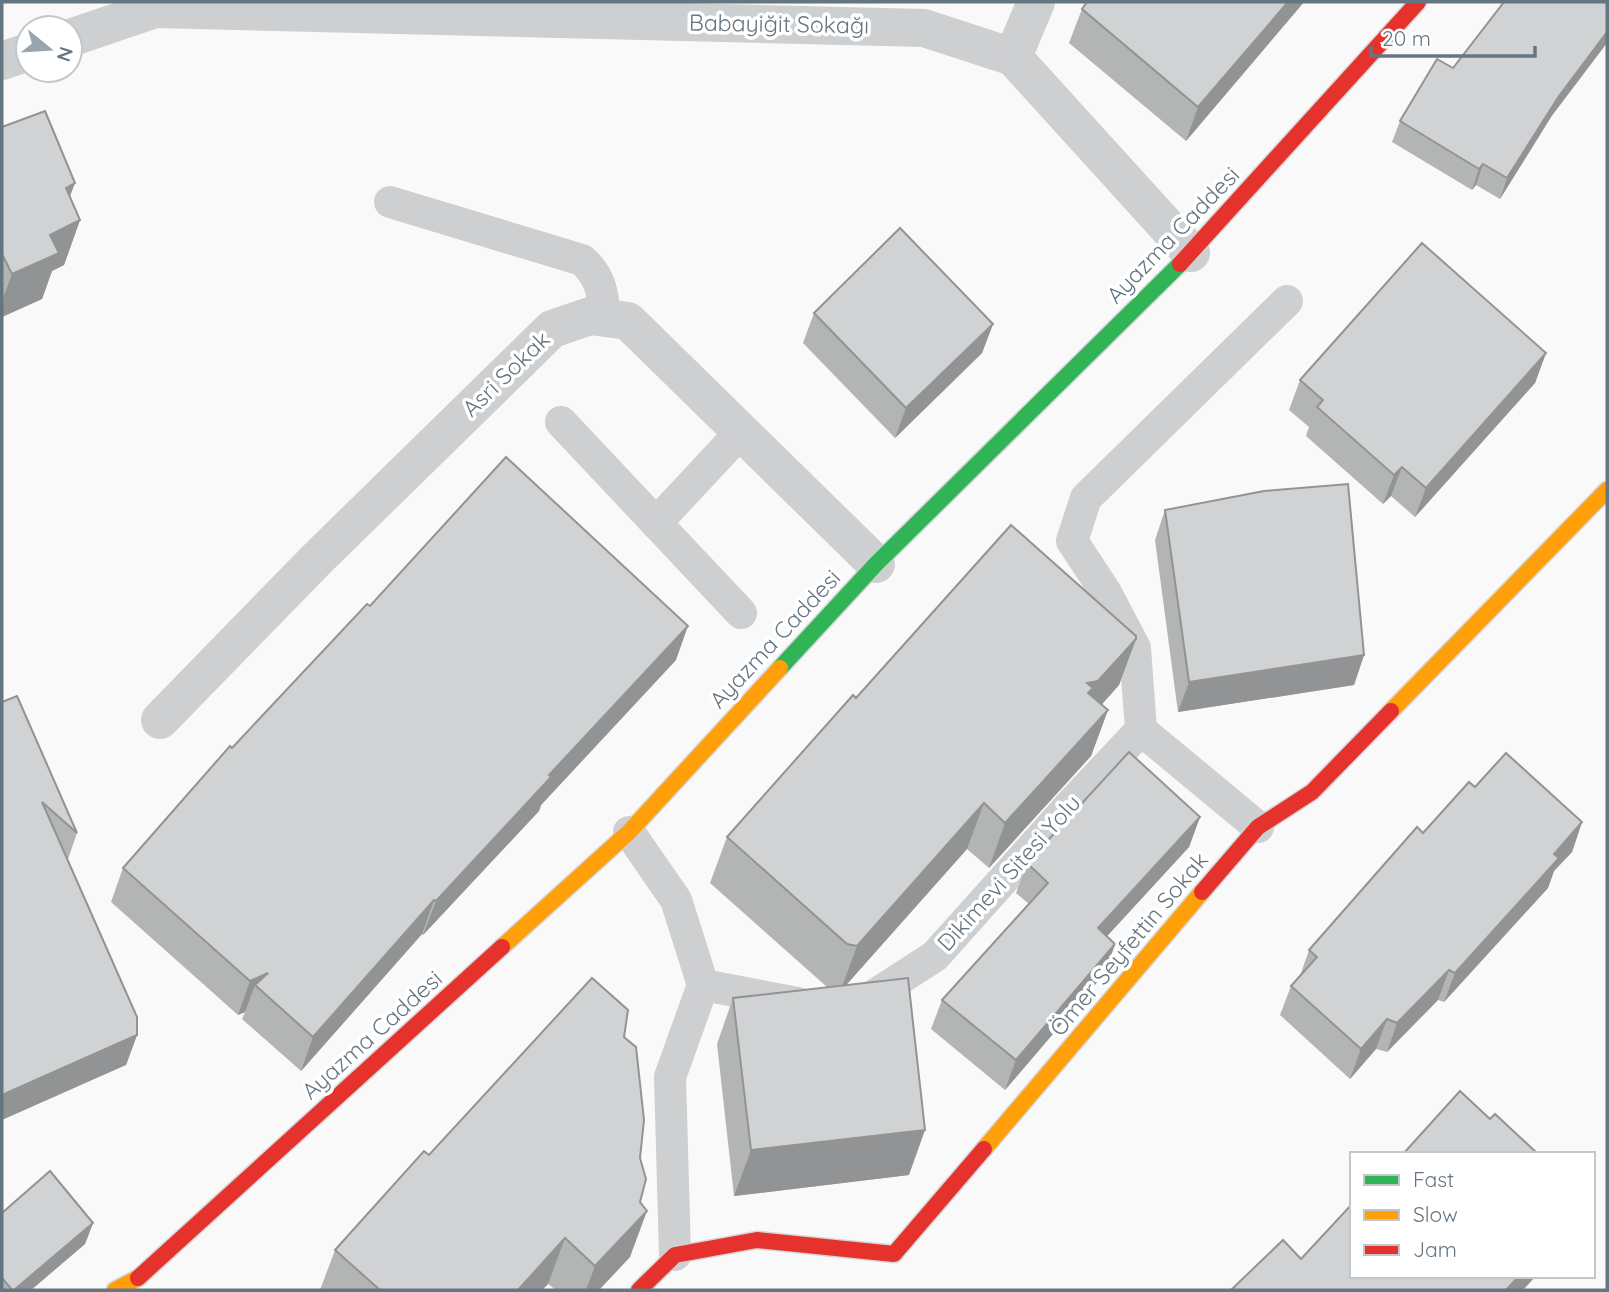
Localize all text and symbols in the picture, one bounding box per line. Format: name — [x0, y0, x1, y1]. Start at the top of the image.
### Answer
street label: Babayiğit Sokağı — [689, 7, 869, 40]
north arrow — [14, 14, 84, 84]
scale bar — [1371, 14, 1536, 58]
text: 20 m — [1382, 25, 1431, 51]
text: N — [52, 44, 79, 65]
street label: Ayazma Caddesi — [1100, 160, 1245, 309]
street label: Asri Sokak — [456, 325, 556, 423]
street label: Ayazma Caddesi — [703, 563, 846, 714]
street label: Dikimevi Sitesi Yolu — [931, 788, 1086, 957]
street label: Ömer Seyfettin Sokak — [1043, 846, 1214, 1042]
street label: Ayazma Caddesi — [295, 964, 448, 1105]
legend — [1350, 1152, 1595, 1278]
text: Fast — [1413, 1166, 1454, 1192]
text: Slow — [1413, 1201, 1458, 1227]
text: Jam — [1413, 1236, 1457, 1262]

